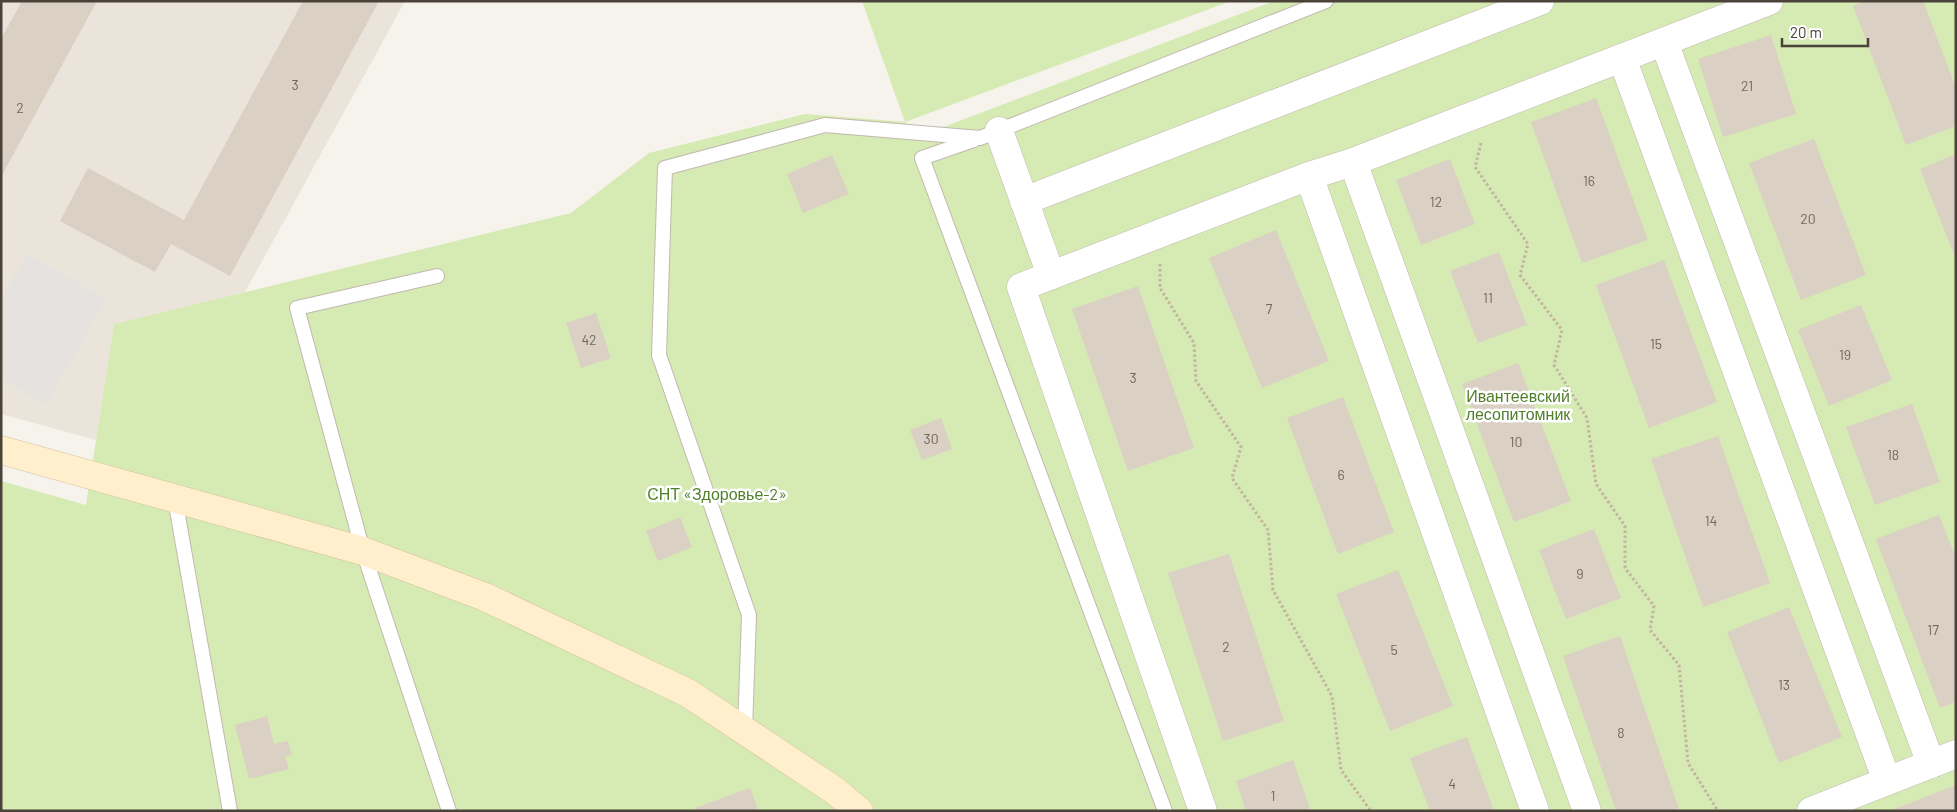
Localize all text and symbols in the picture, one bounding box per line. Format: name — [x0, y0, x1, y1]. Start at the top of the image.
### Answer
scale bar — [1782, 15, 1868, 47]
text: 20 m — [1790, 23, 1822, 41]
house number: 3 — [291, 76, 299, 93]
house number: 21 — [1741, 77, 1753, 94]
house number: 2 — [16, 99, 24, 116]
house number: 16 — [1583, 172, 1595, 189]
house number: 12 — [1430, 193, 1442, 210]
house number: 20 — [1800, 210, 1816, 227]
house number: 11 — [1483, 289, 1493, 306]
house number: 7 — [1266, 300, 1273, 317]
house number: 42 — [581, 331, 597, 348]
house number: 15 — [1650, 335, 1662, 352]
house number: 19 — [1839, 346, 1851, 363]
house number: 3 — [1129, 369, 1137, 386]
park label: Ивантеевский лесопитомник — [1466, 386, 1571, 423]
house number: 30 — [923, 430, 939, 447]
house number: 10 — [1510, 433, 1522, 450]
house number: 18 — [1887, 446, 1899, 463]
house number: 6 — [1337, 466, 1345, 483]
park label: СНТ «Здоровье-2» — [647, 484, 787, 503]
house number: 14 — [1705, 512, 1717, 529]
house number: 9 — [1576, 565, 1584, 582]
house number: 17 — [1927, 621, 1939, 638]
house number: 2 — [1222, 638, 1230, 655]
house number: 5 — [1390, 641, 1398, 658]
house number: 13 — [1778, 676, 1790, 693]
house number: 8 — [1617, 724, 1625, 741]
house number: 4 — [1448, 775, 1456, 792]
house number: 1 — [1271, 787, 1275, 804]

